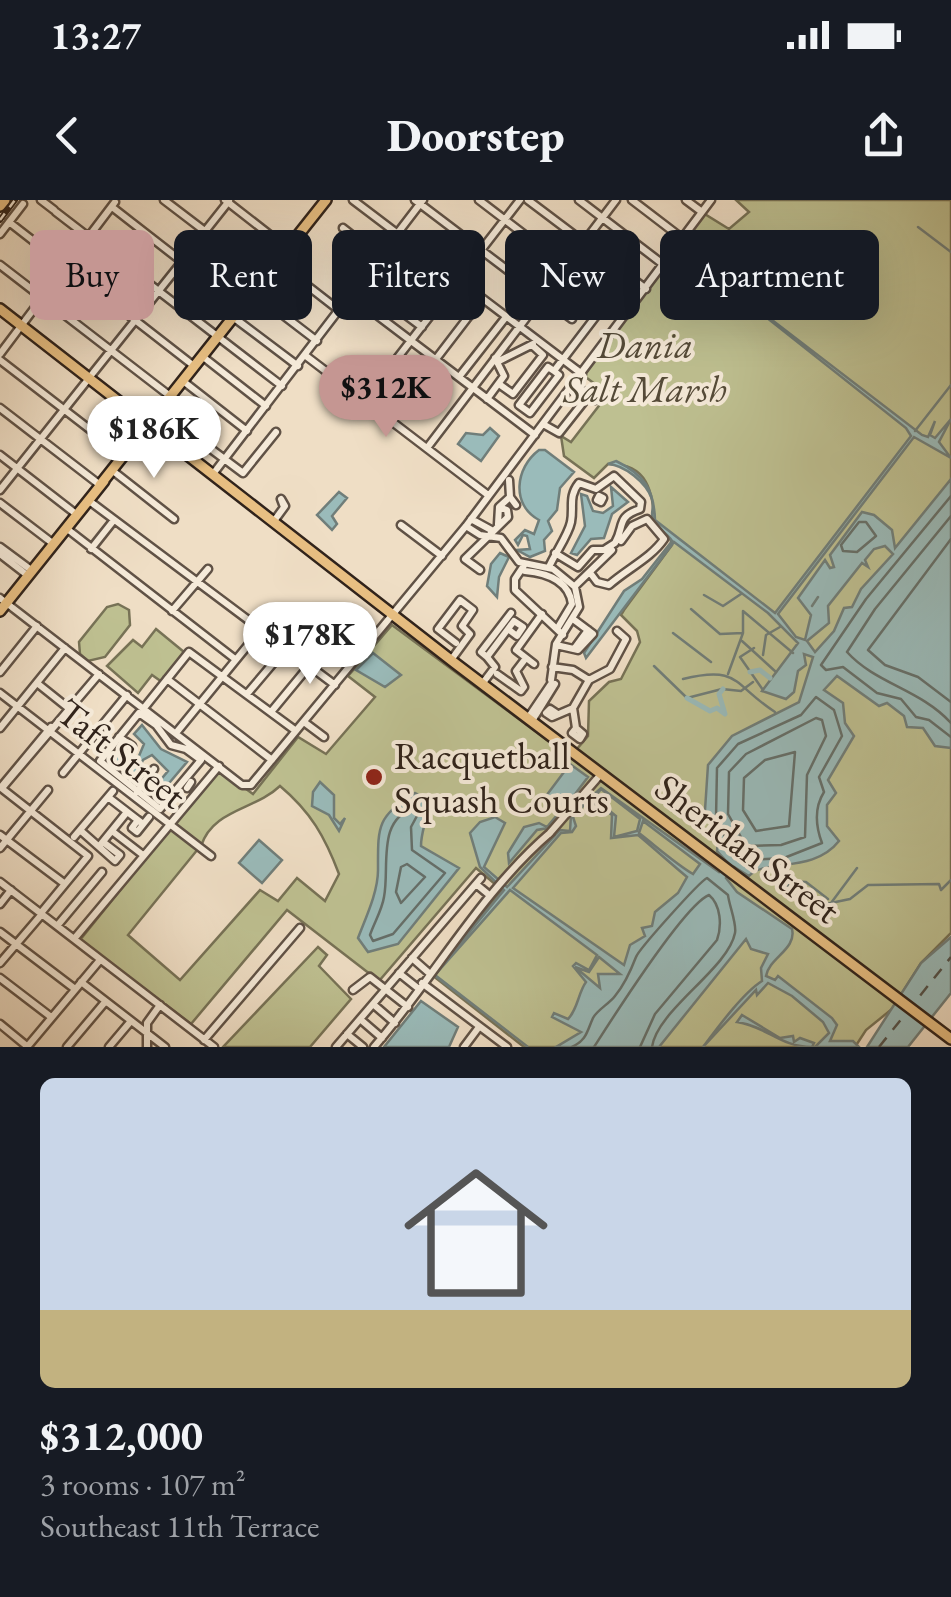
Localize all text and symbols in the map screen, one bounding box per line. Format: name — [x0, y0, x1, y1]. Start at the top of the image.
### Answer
text: 13:27 — [50, 11, 141, 60]
text: Doorstep — [387, 106, 564, 164]
icon: back — [40, 108, 95, 163]
icon: share — [856, 108, 911, 163]
chip: Buy — [30, 230, 154, 320]
chip: Rent — [174, 230, 312, 320]
chip: Filters — [332, 230, 485, 320]
chip: New — [505, 230, 640, 320]
chip: Apartment — [660, 230, 879, 320]
park label: Dania Salt Marsh — [562, 320, 727, 413]
pin: $312K — [316, 355, 456, 440]
text: $312K — [341, 366, 431, 408]
pin: $186K — [84, 396, 224, 481]
text: $186K — [109, 407, 199, 449]
pin: $178K — [240, 602, 380, 687]
text: $178K — [265, 613, 355, 655]
street label: Taft Street — [47, 687, 197, 819]
place label: Racquetball Squash Courts — [394, 731, 609, 824]
street label: Sheridan Street — [646, 762, 850, 934]
marker: Racquetball Squash Courts — [363, 766, 385, 788]
icon: home — [386, 1143, 566, 1323]
text: $312,000 — [40, 1408, 203, 1463]
text: 3 rooms · 107 m² — [40, 1463, 246, 1505]
text: Southeast 11th Terrace — [40, 1505, 319, 1547]

